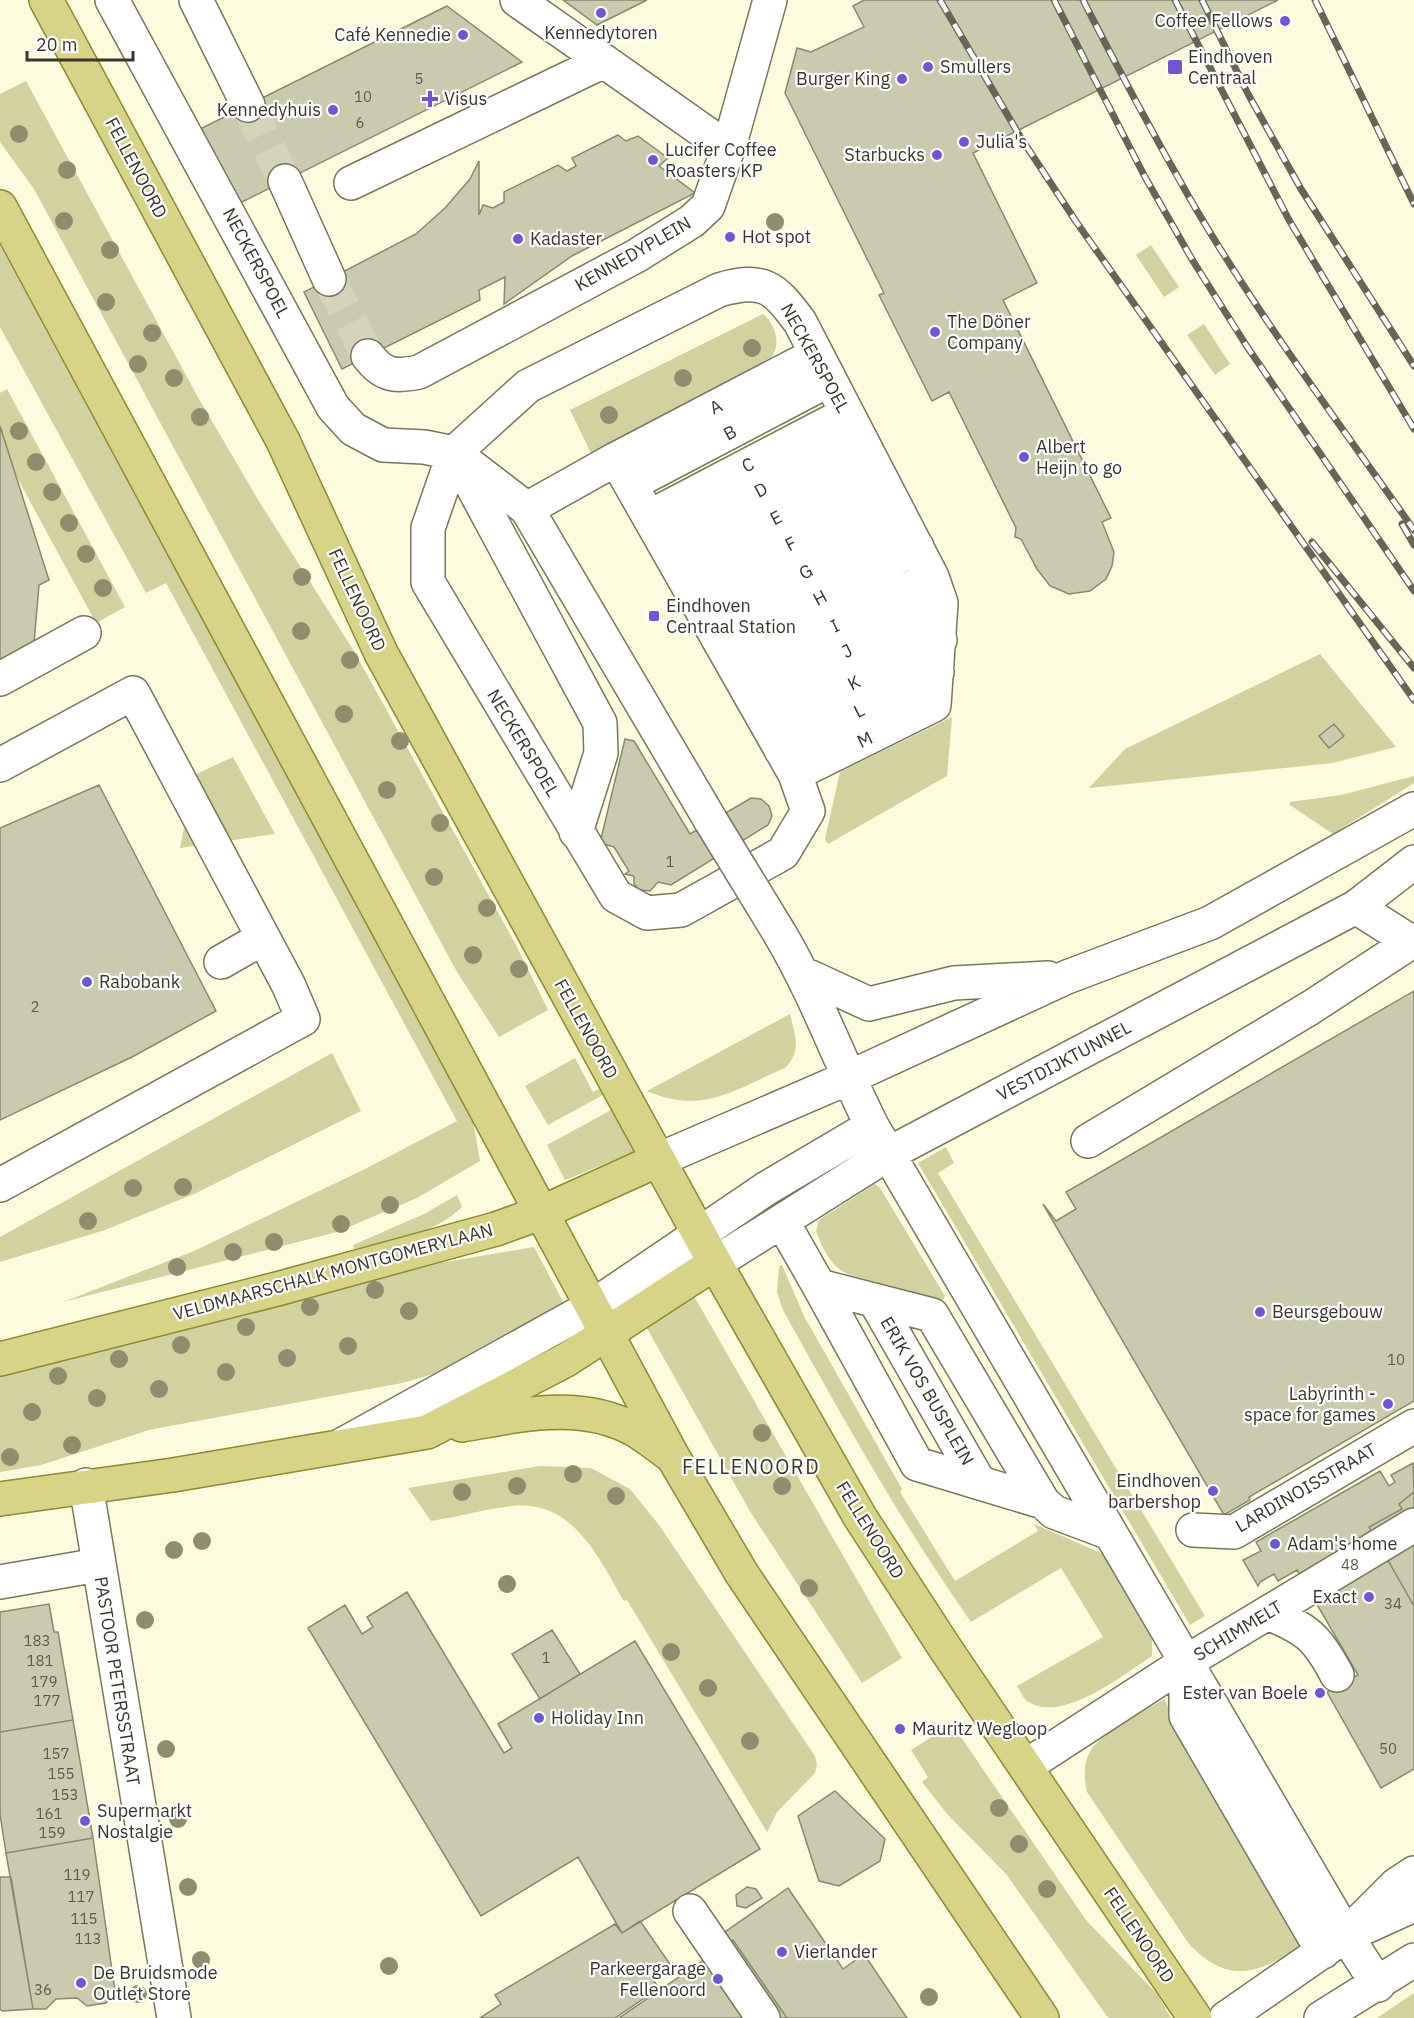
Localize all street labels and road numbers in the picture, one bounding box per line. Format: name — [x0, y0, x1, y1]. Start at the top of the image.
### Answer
street label: FELLENOORD — [100, 113, 173, 222]
street label: NECKERSPOEL — [218, 204, 295, 322]
street label: KENNEDYPLEIN — [571, 211, 695, 296]
street label: NECKERSPOEL — [776, 299, 855, 416]
street label: A — [705, 393, 727, 419]
street label: B — [719, 420, 740, 445]
street label: C — [738, 452, 758, 477]
street label: D — [750, 477, 771, 503]
street label: E — [766, 505, 786, 530]
street label: F — [781, 531, 801, 556]
street label: FELLENOORD — [324, 545, 391, 655]
street label: G — [795, 558, 817, 585]
street label: H — [809, 584, 831, 611]
street label: I — [827, 614, 843, 637]
street label: J — [837, 638, 856, 663]
street label: K — [843, 669, 865, 695]
street label: NECKERSPOEL — [482, 685, 565, 801]
street label: L — [850, 698, 868, 723]
street label: M — [853, 726, 876, 753]
street label: FELLENOORD — [549, 975, 623, 1083]
street label: VESTDIJKTUNNEL — [993, 1015, 1135, 1106]
street label: VELDMAARSCHALK MONTGOMERYLAAN — [171, 1218, 495, 1325]
street label: ERIK VOS BUSPLEIN — [876, 1312, 979, 1469]
street label: LARDINOISSTRAAT — [1231, 1438, 1380, 1537]
street label: FELLENOORD — [831, 1477, 910, 1583]
street label: PASTOOR PETERSSTRAAT — [90, 1575, 145, 1787]
street label: SCHIMMELT — [1189, 1595, 1286, 1666]
street label: FELLENOORD — [1099, 1882, 1180, 1987]

